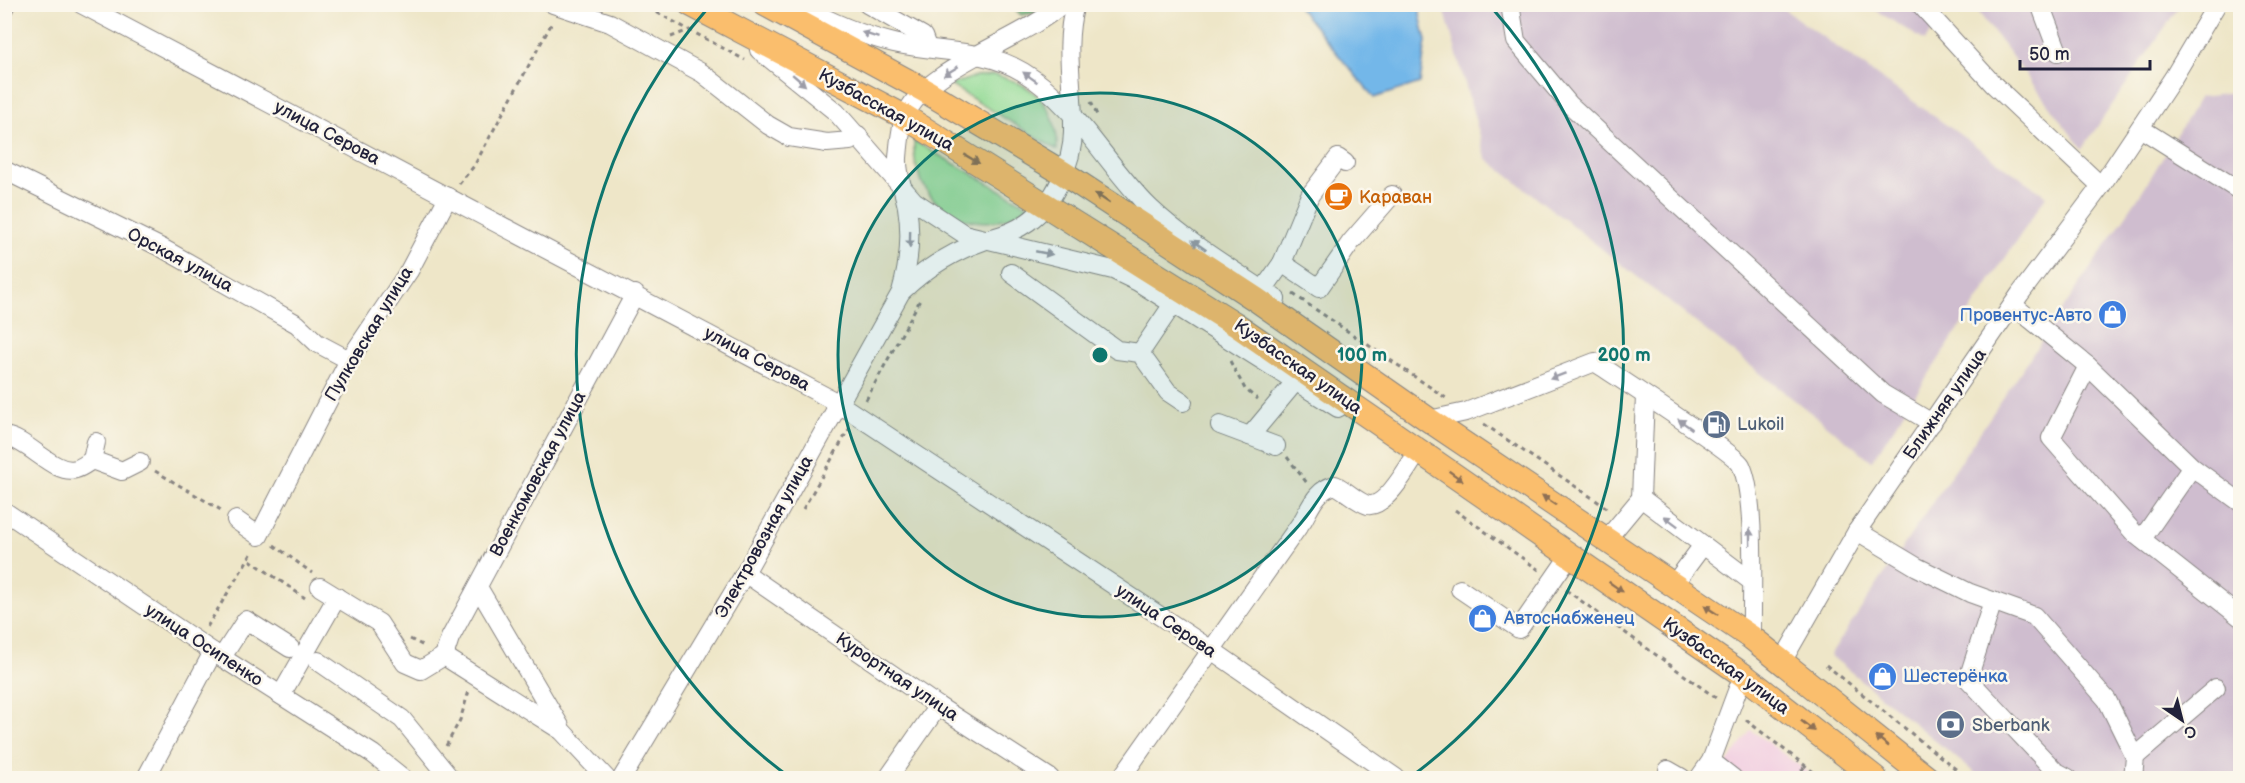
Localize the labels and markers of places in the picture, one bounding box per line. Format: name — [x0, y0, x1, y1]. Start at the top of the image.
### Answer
cafe icon: Караван — [1322, 181, 1354, 213]
place label: Караван — [1359, 187, 1432, 208]
shop icon: Провентус-Авто — [2097, 299, 2129, 331]
place label: Провентус-Авто — [1960, 305, 2092, 326]
centre of rings — [1090, 345, 1110, 365]
fuel station icon: Lukoil — [1700, 408, 1732, 440]
place label: Lukoil — [1737, 414, 1784, 435]
shop icon: Автоснабженец — [1467, 602, 1499, 634]
place label: Автоснабженец — [1503, 608, 1635, 629]
shop icon: Шестерёнка — [1866, 660, 1898, 692]
place label: Шестерёнка — [1903, 666, 2008, 687]
bank icon: Sberbank — [1935, 709, 1967, 741]
place label: Sberbank — [1972, 715, 2050, 736]

